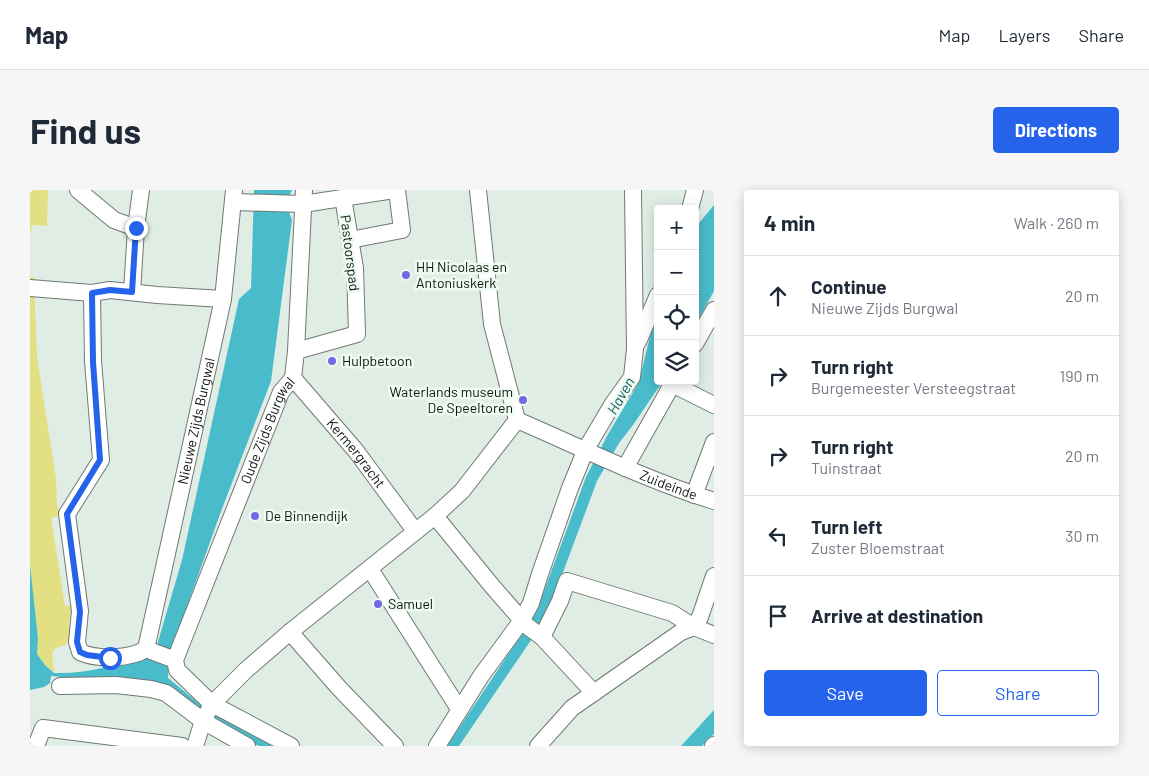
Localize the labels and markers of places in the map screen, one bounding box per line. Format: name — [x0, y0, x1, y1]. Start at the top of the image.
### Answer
place label: HH Nicolaas en Antoniuskerk — [416, 258, 507, 291]
marker: HH Nicolaas en Antoniuskerk — [400, 269, 412, 281]
place label: Hulpbetoon — [342, 352, 412, 369]
marker: Hulpbetoon — [326, 355, 338, 367]
place label: Waterlands museum De Speeltoren — [389, 383, 513, 416]
marker: Waterlands museum De Speeltoren — [517, 394, 529, 406]
place label: De Binnendijk — [265, 507, 348, 524]
marker: De Binnendijk — [249, 510, 261, 522]
place label: Samuel — [388, 595, 433, 612]
marker: Samuel — [372, 598, 384, 610]

